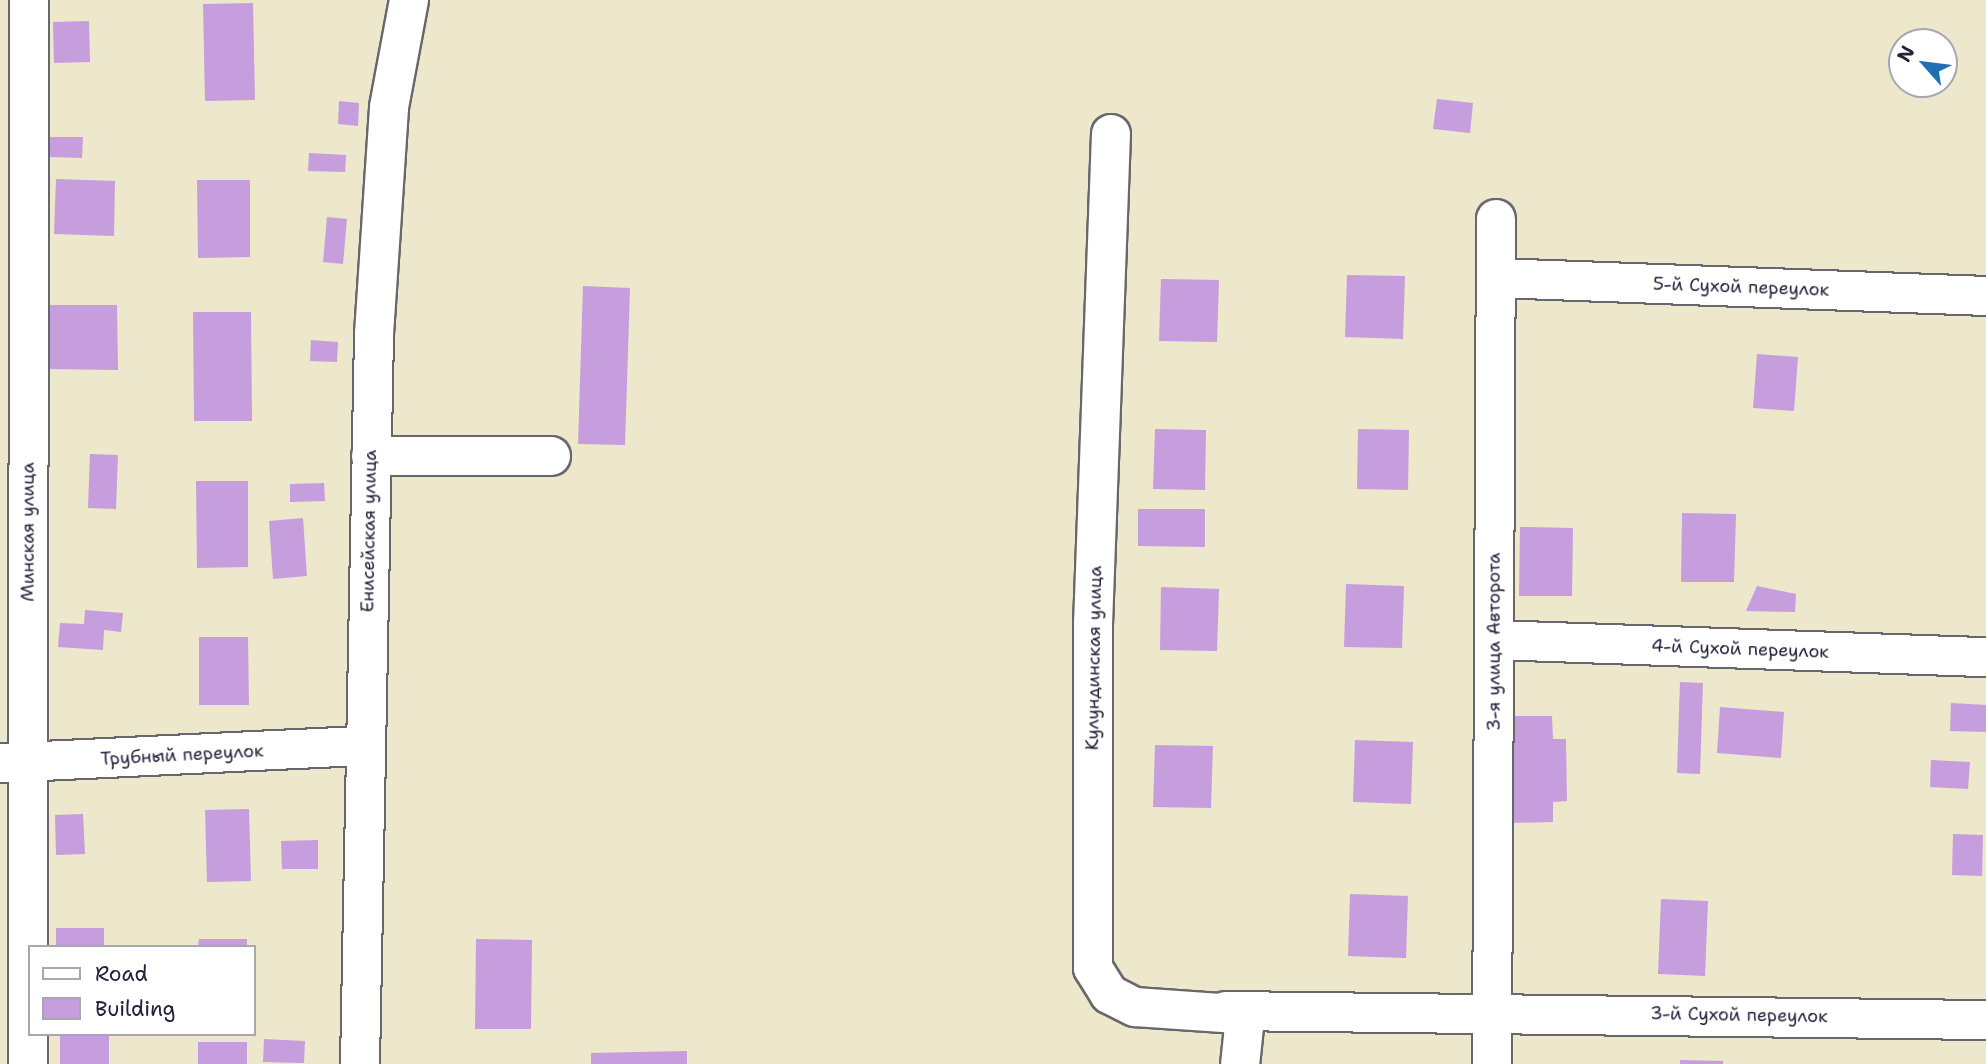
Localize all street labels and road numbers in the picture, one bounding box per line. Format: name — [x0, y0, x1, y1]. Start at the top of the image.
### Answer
street label: 5-й Сухой переулок — [1653, 273, 1829, 301]
street label: Енисейская улица — [357, 449, 381, 613]
street label: Минская улица — [17, 462, 39, 602]
street label: 3-я улица Авторота — [1483, 553, 1505, 731]
street label: Кулундинская улица — [1082, 566, 1106, 750]
street label: 4-й Сухой переулок — [1651, 635, 1829, 663]
street label: Трубный переулок — [100, 740, 264, 770]
street label: 3-й Сухой переулок — [1650, 1003, 1828, 1027]

